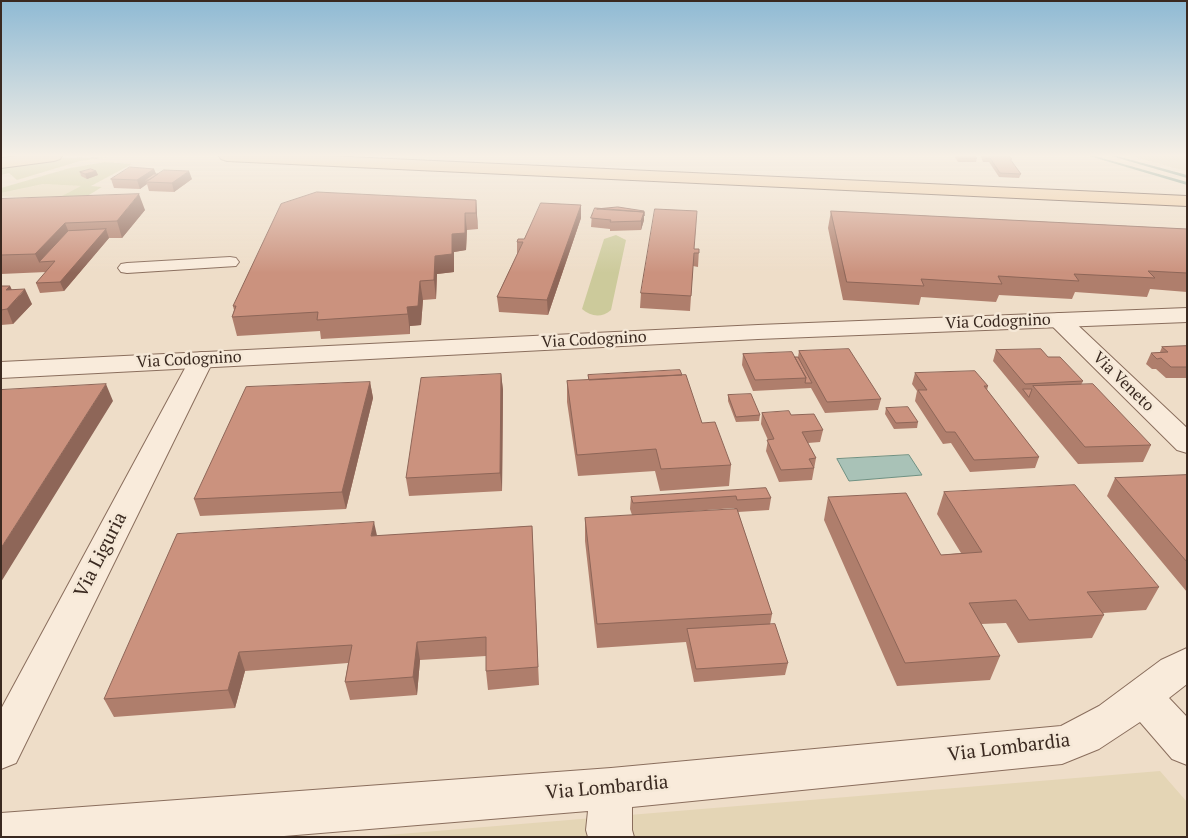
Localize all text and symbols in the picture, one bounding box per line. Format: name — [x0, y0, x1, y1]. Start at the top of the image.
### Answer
street label: Via Codognino — [945, 311, 1051, 333]
street label: Via Codognino — [541, 328, 647, 352]
street label: Via Codognino — [136, 348, 242, 372]
street label: Via Veneto — [1088, 348, 1158, 416]
street label: Via Liguria — [70, 509, 132, 601]
street label: Via Lombardia — [946, 729, 1072, 767]
street label: Via Lombardia — [545, 771, 669, 805]

